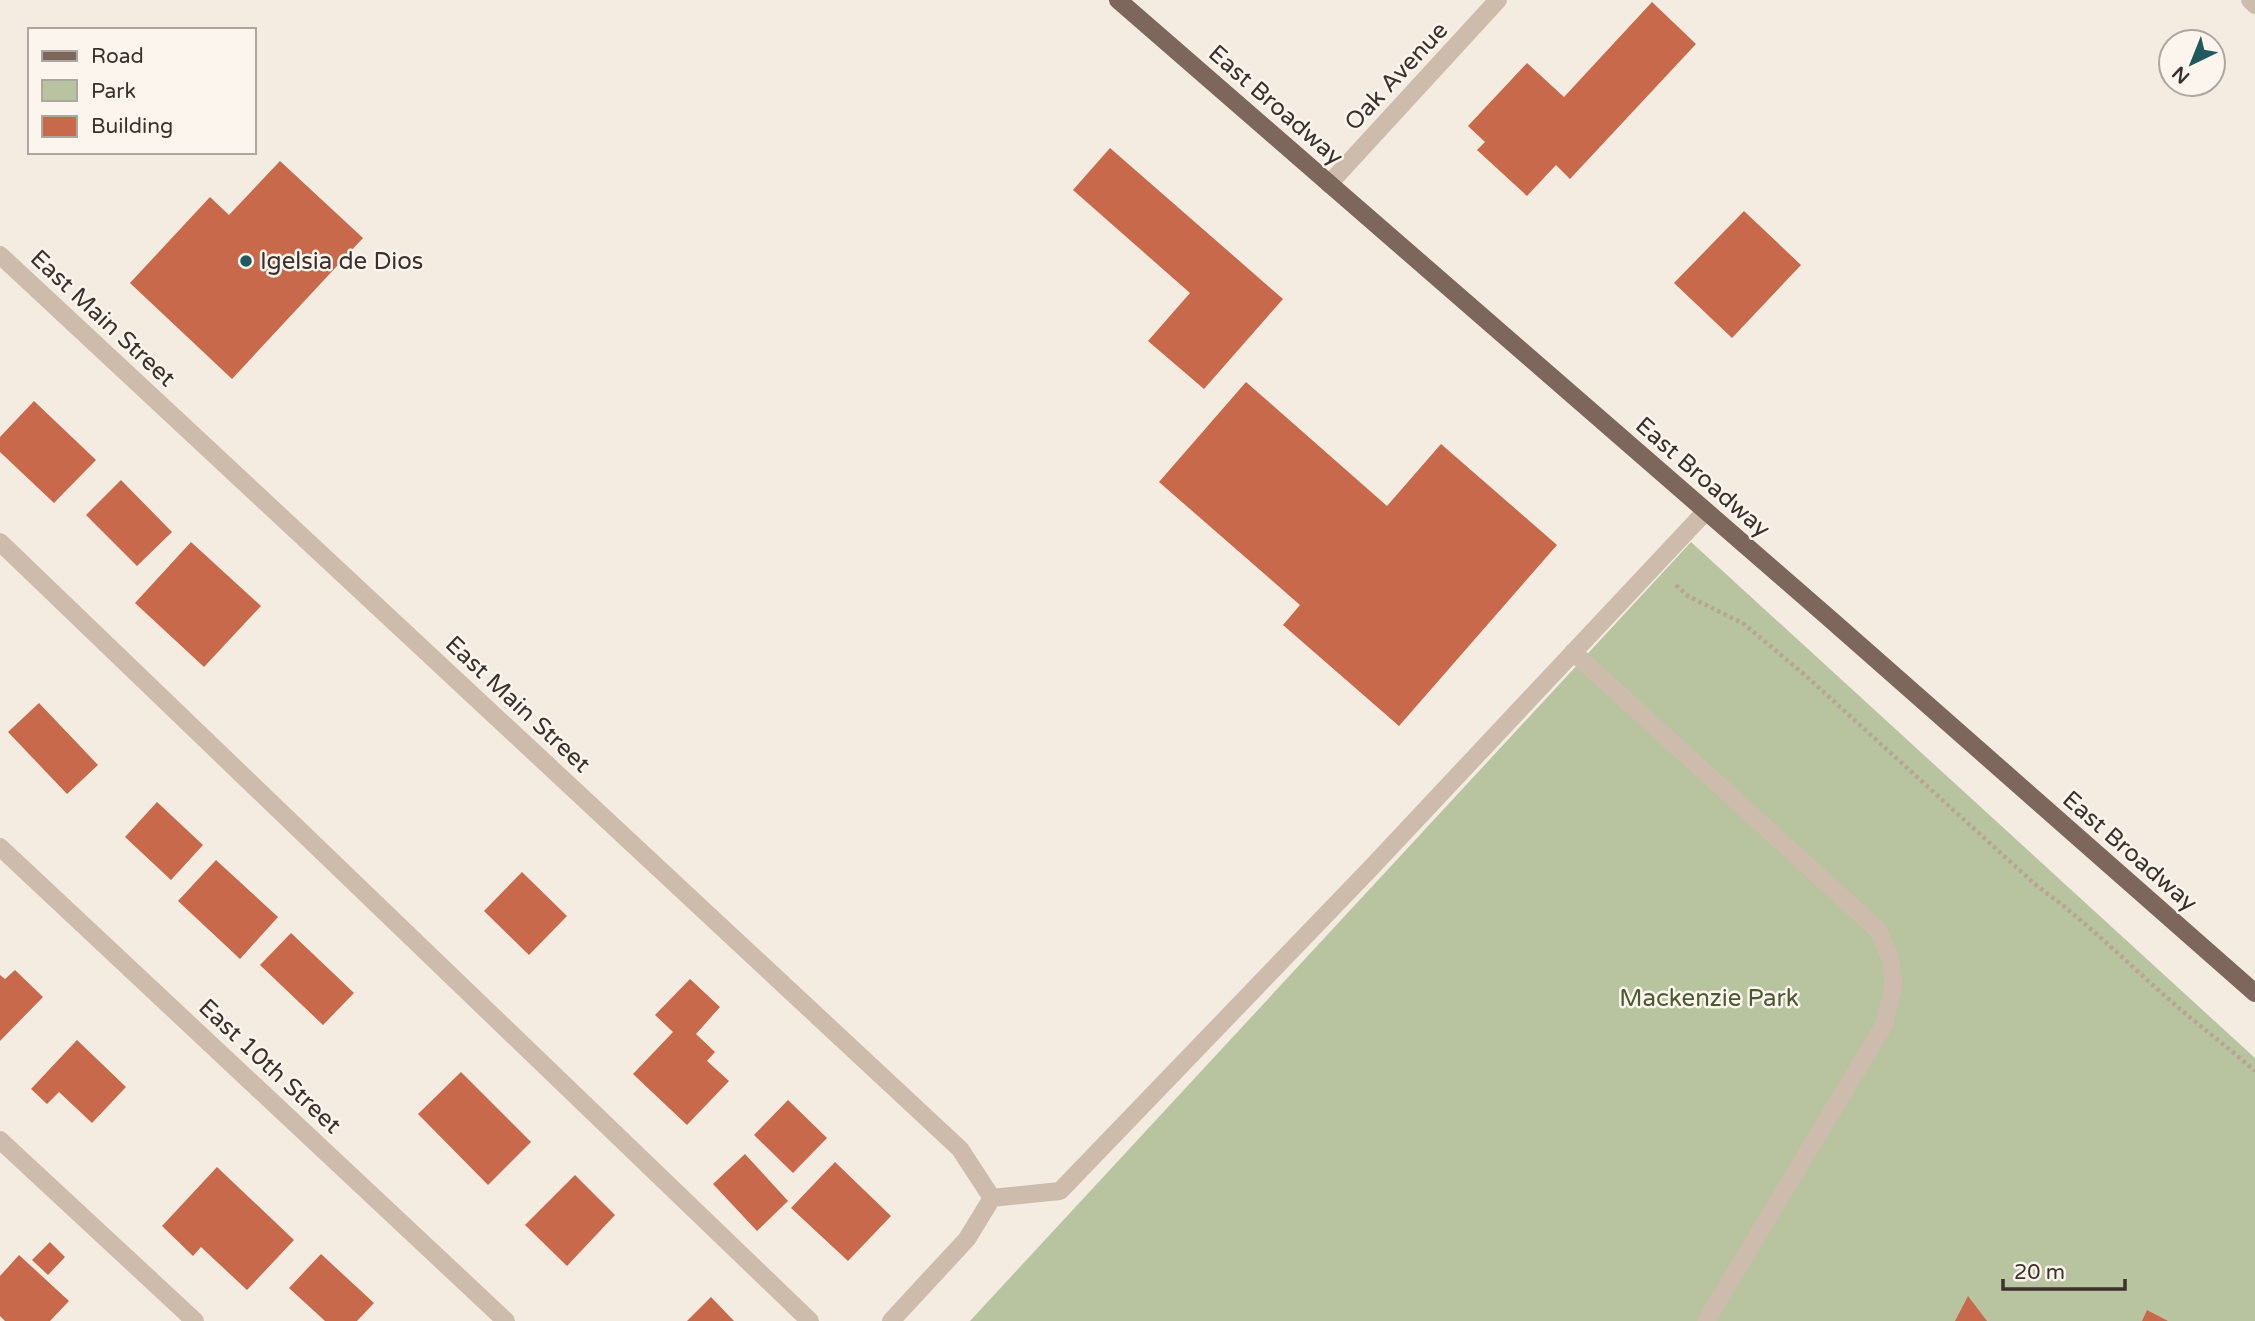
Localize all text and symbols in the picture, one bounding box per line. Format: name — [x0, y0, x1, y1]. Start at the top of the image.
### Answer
street label: Oak Avenue — [1339, 16, 1454, 137]
legend — [28, 28, 256, 154]
north arrow — [2157, 28, 2227, 98]
street label: East Broadway — [1202, 39, 1349, 172]
text: Road — [91, 44, 144, 69]
text: N — [2168, 61, 2194, 88]
text: Park — [91, 79, 136, 104]
text: Building — [91, 114, 173, 139]
street label: East Main Street — [24, 244, 181, 393]
place label: Igelsia de Dios — [260, 247, 423, 276]
marker: Igelsia de Dios — [238, 253, 254, 269]
street label: East Broadway — [1629, 411, 1776, 544]
street label: East Main Street — [439, 630, 596, 779]
street label: East Broadway — [2056, 785, 2203, 918]
park label: Mackenzie Park — [1619, 984, 1799, 1013]
street label: East 10th Street — [192, 993, 347, 1140]
scale bar — [2003, 1248, 2126, 1292]
text: 20 m — [2014, 1260, 2065, 1285]

